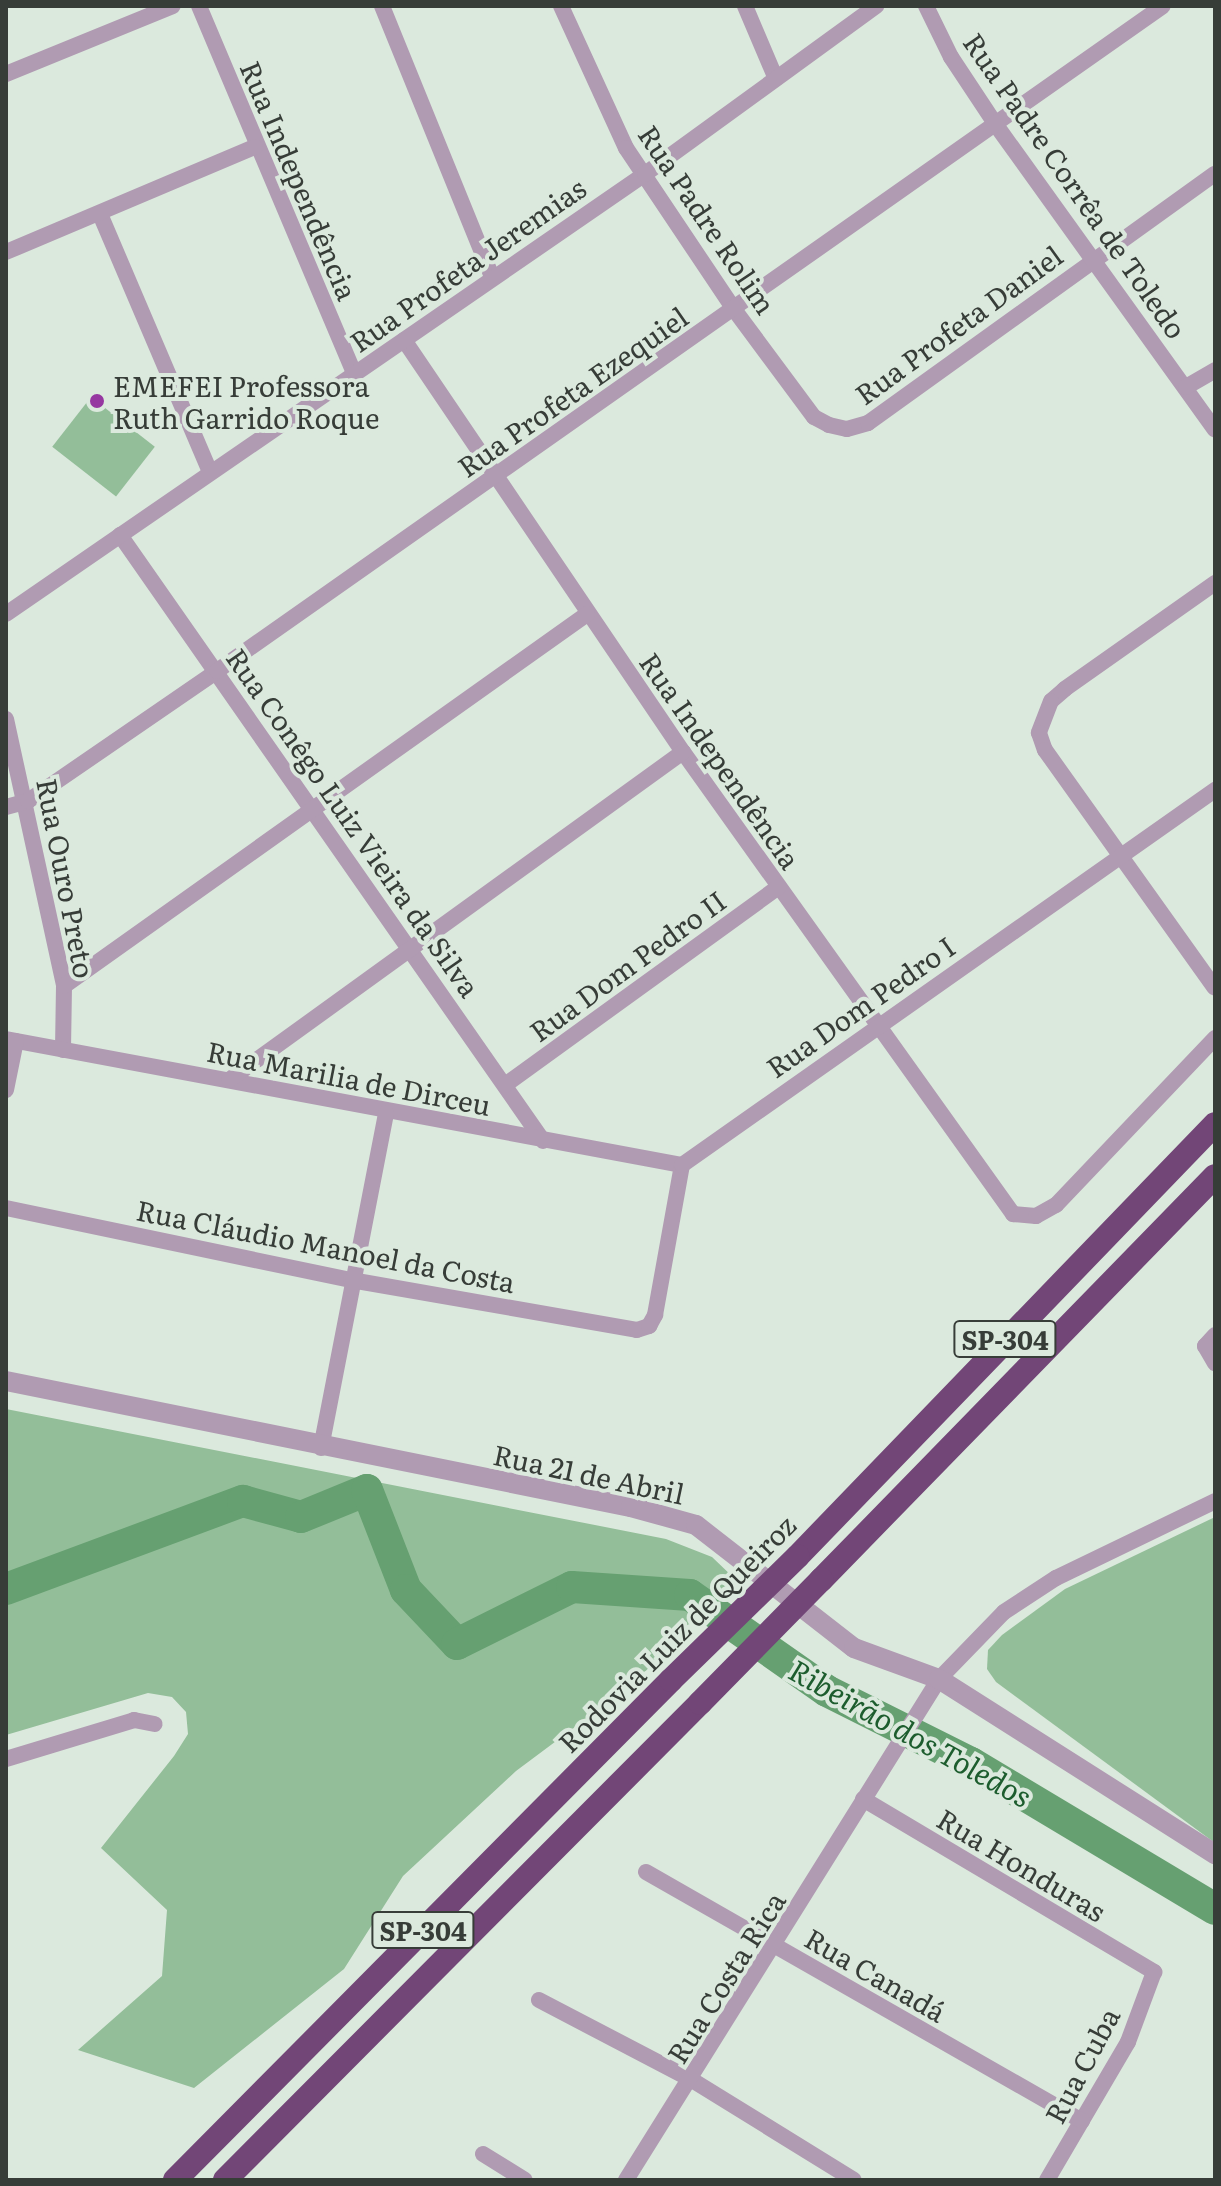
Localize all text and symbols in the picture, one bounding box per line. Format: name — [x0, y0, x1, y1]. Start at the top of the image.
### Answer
street label: Rua Padre Corrêa de Toledo — [958, 26, 1194, 344]
street label: Rua Independência — [234, 56, 366, 304]
street label: Rua Padre Rolim — [632, 118, 784, 320]
street label: Rua Profeta Jeremias — [343, 170, 591, 358]
street label: Rua Profeta Daniel — [848, 238, 1068, 410]
street label: Rua Profeta Ezequiel — [450, 299, 694, 483]
place label: EMEFEI Professora Ruth Garrido Roque — [113, 368, 380, 434]
marker: EMEFEI Professora Ruth Garrido Roque — [88, 392, 106, 410]
street label: Rua Conêgo Luiz Vieira da Silva — [220, 641, 488, 1003]
street label: Rua Independência — [634, 645, 808, 875]
street label: Rua Ouro Preto — [31, 775, 103, 981]
street label: Rua Dom Pedro II — [522, 883, 732, 1047]
street label: Rua Dom Pedro I — [759, 928, 961, 1084]
street label: Rua Marilia de Dirceu — [204, 1033, 494, 1121]
street label: Rua Cláudio Manoel da Costa — [134, 1192, 518, 1298]
road number: SP-304 — [953, 1317, 1057, 1361]
street label: Rua 21 de Abril — [490, 1436, 688, 1510]
street label: Rodovia Luiz de Queiroz — [550, 1507, 802, 1759]
water label: Ribeirão dos Toledos — [783, 1650, 1039, 1814]
street label: Rua Honduras — [932, 1801, 1112, 1927]
street label: Rua Costa Rica — [659, 1885, 791, 2069]
road number: SP-304 — [371, 1908, 475, 1952]
street label: Rua Canadá — [799, 1920, 953, 2028]
street label: Rua Cuba — [1037, 2002, 1125, 2128]

